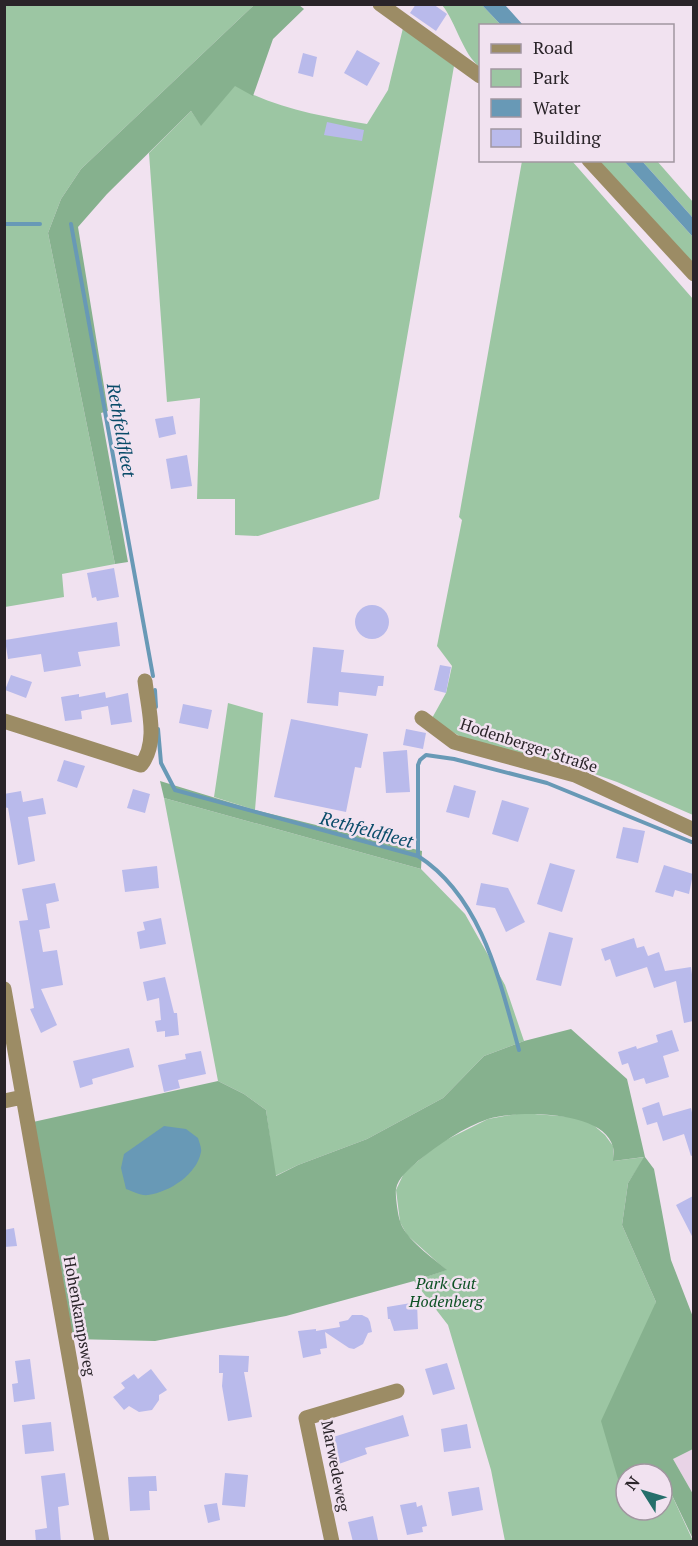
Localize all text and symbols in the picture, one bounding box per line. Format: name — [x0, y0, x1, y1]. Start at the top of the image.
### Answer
legend — [479, 24, 674, 162]
text: Road — [533, 35, 573, 59]
text: Park — [533, 65, 570, 89]
text: Water — [533, 95, 580, 119]
text: Building — [533, 125, 601, 149]
water label: Rethfeldfleet — [102, 380, 142, 480]
street label: Hodenberger Straße — [457, 712, 601, 778]
water label: Rethfeldfleet — [317, 805, 417, 853]
street label: Hohenkampsweg — [59, 1254, 101, 1378]
park label: Park Gut Hodenberg — [408, 1272, 484, 1312]
street label: Marwedeweg — [316, 1418, 356, 1514]
north arrow — [614, 1462, 674, 1522]
text: N — [620, 1472, 644, 1494]

